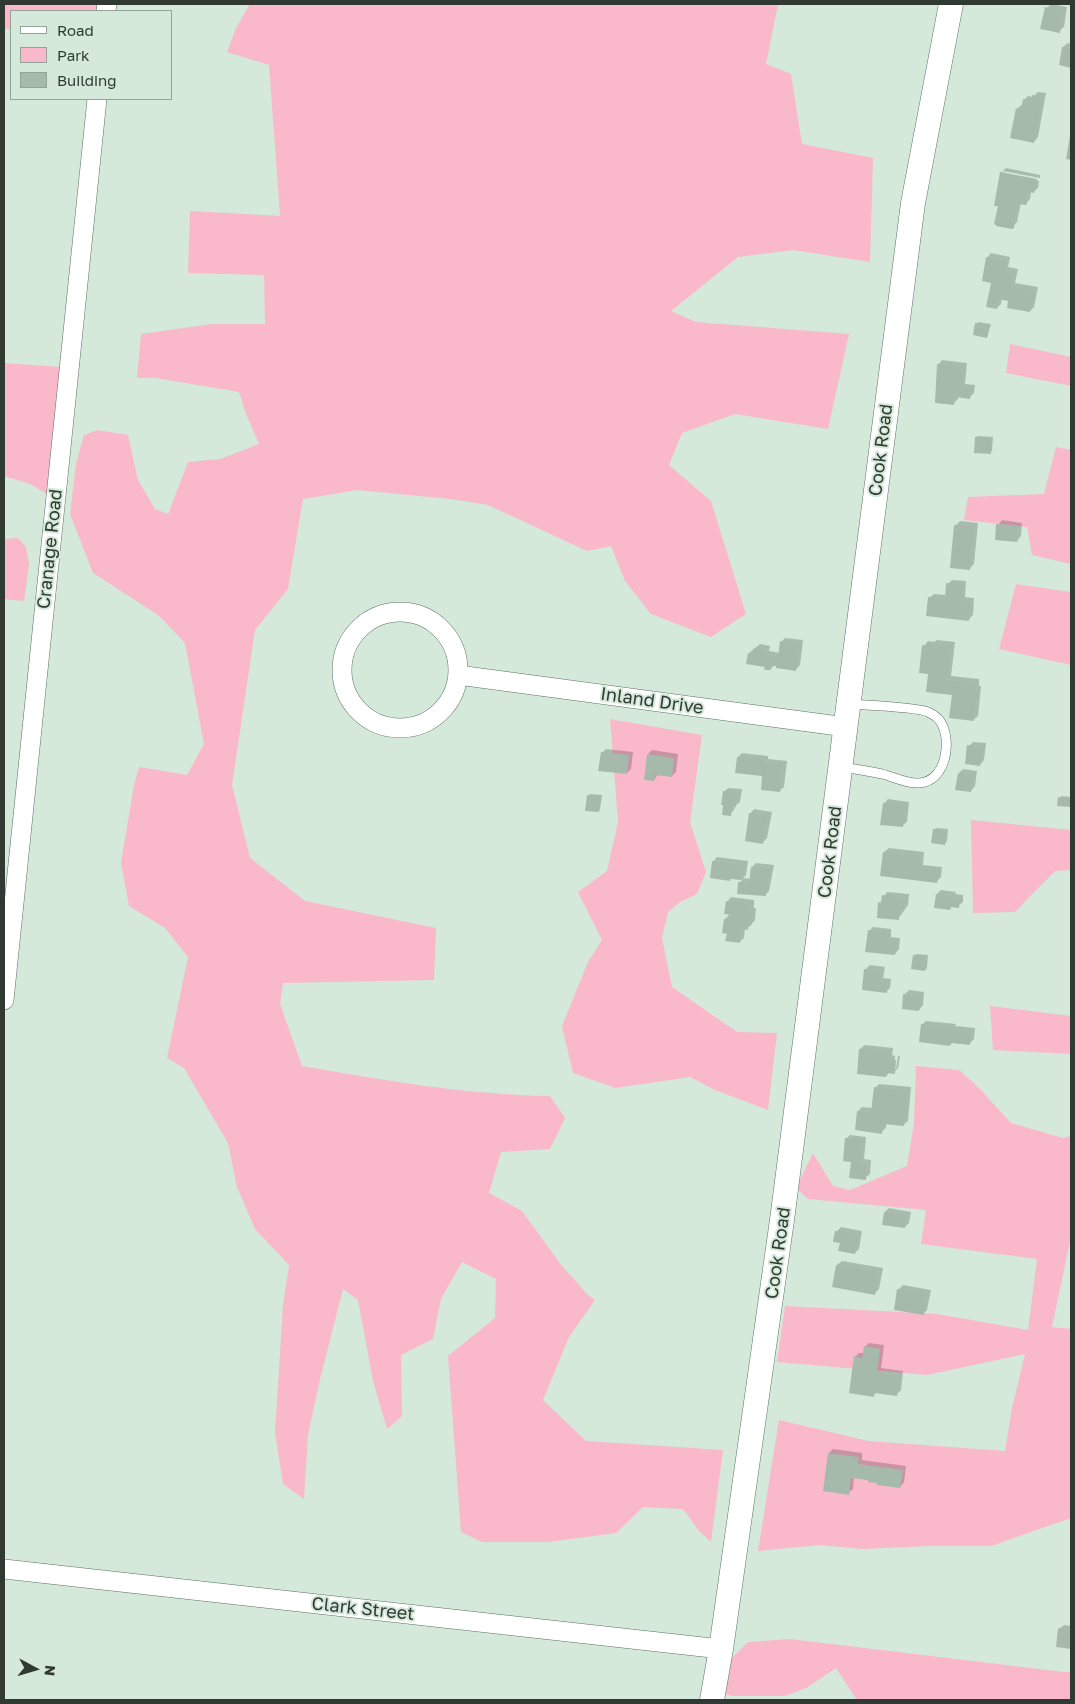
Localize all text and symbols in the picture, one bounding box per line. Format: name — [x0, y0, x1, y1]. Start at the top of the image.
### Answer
legend — [10, 10, 172, 100]
text: Road — [57, 21, 94, 39]
text: Park — [57, 46, 89, 64]
text: Building — [57, 71, 117, 89]
street label: Cook Road — [865, 403, 897, 497]
street label: Cranage Road — [33, 488, 67, 610]
street label: Inland Drive — [599, 683, 705, 719]
street label: Cook Road — [814, 805, 846, 899]
street label: Cook Road — [761, 1206, 795, 1300]
street label: Clark Street — [311, 1593, 415, 1625]
north arrow — [10, 1644, 60, 1694]
text: N — [41, 1664, 59, 1677]

